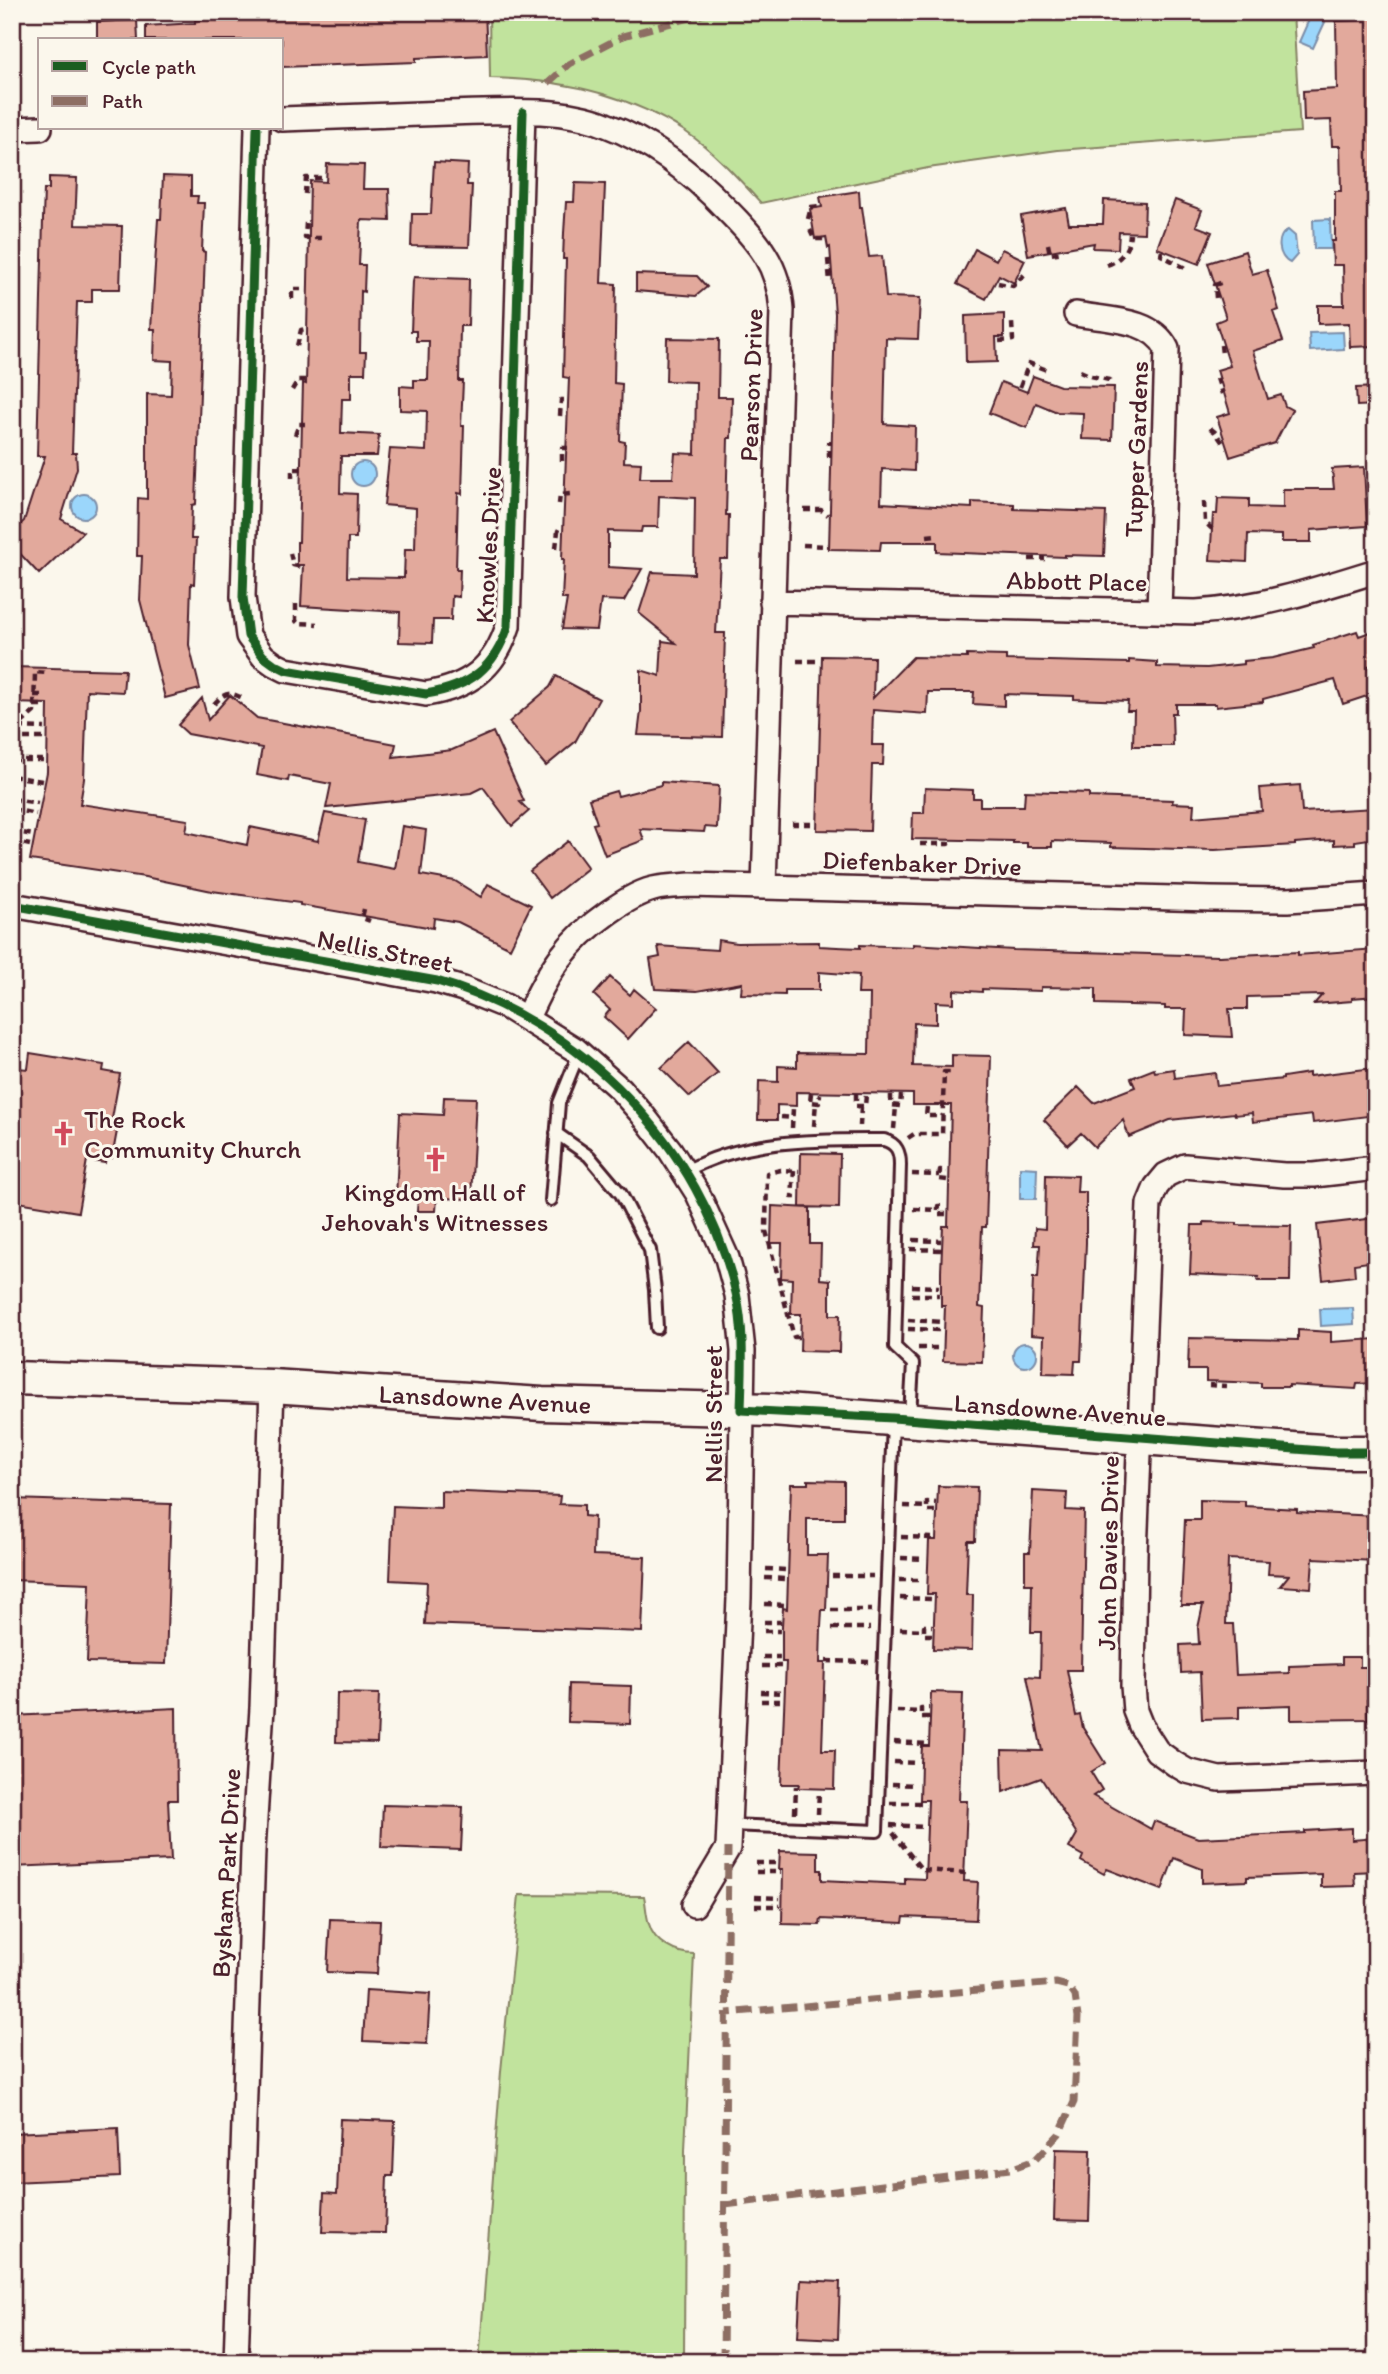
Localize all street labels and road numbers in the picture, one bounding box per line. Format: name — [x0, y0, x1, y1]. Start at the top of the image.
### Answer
street label: Pearson Drive — [732, 308, 770, 462]
street label: Tupper Gardens — [1117, 360, 1155, 538]
street label: Knowles Drive — [468, 466, 508, 624]
street label: Abbott Place — [1006, 564, 1148, 598]
street label: Diefenbaker Drive — [822, 844, 1022, 882]
street label: Nellis Street — [314, 922, 456, 980]
street label: Nellis Street — [697, 1345, 729, 1483]
street label: Lansdowne Avenue — [378, 1377, 592, 1421]
street label: Lansdowne Avenue — [953, 1387, 1167, 1433]
street label: John Davies Drive — [1090, 1455, 1126, 1651]
street label: Bysham Park Drive — [205, 1767, 247, 1979]

